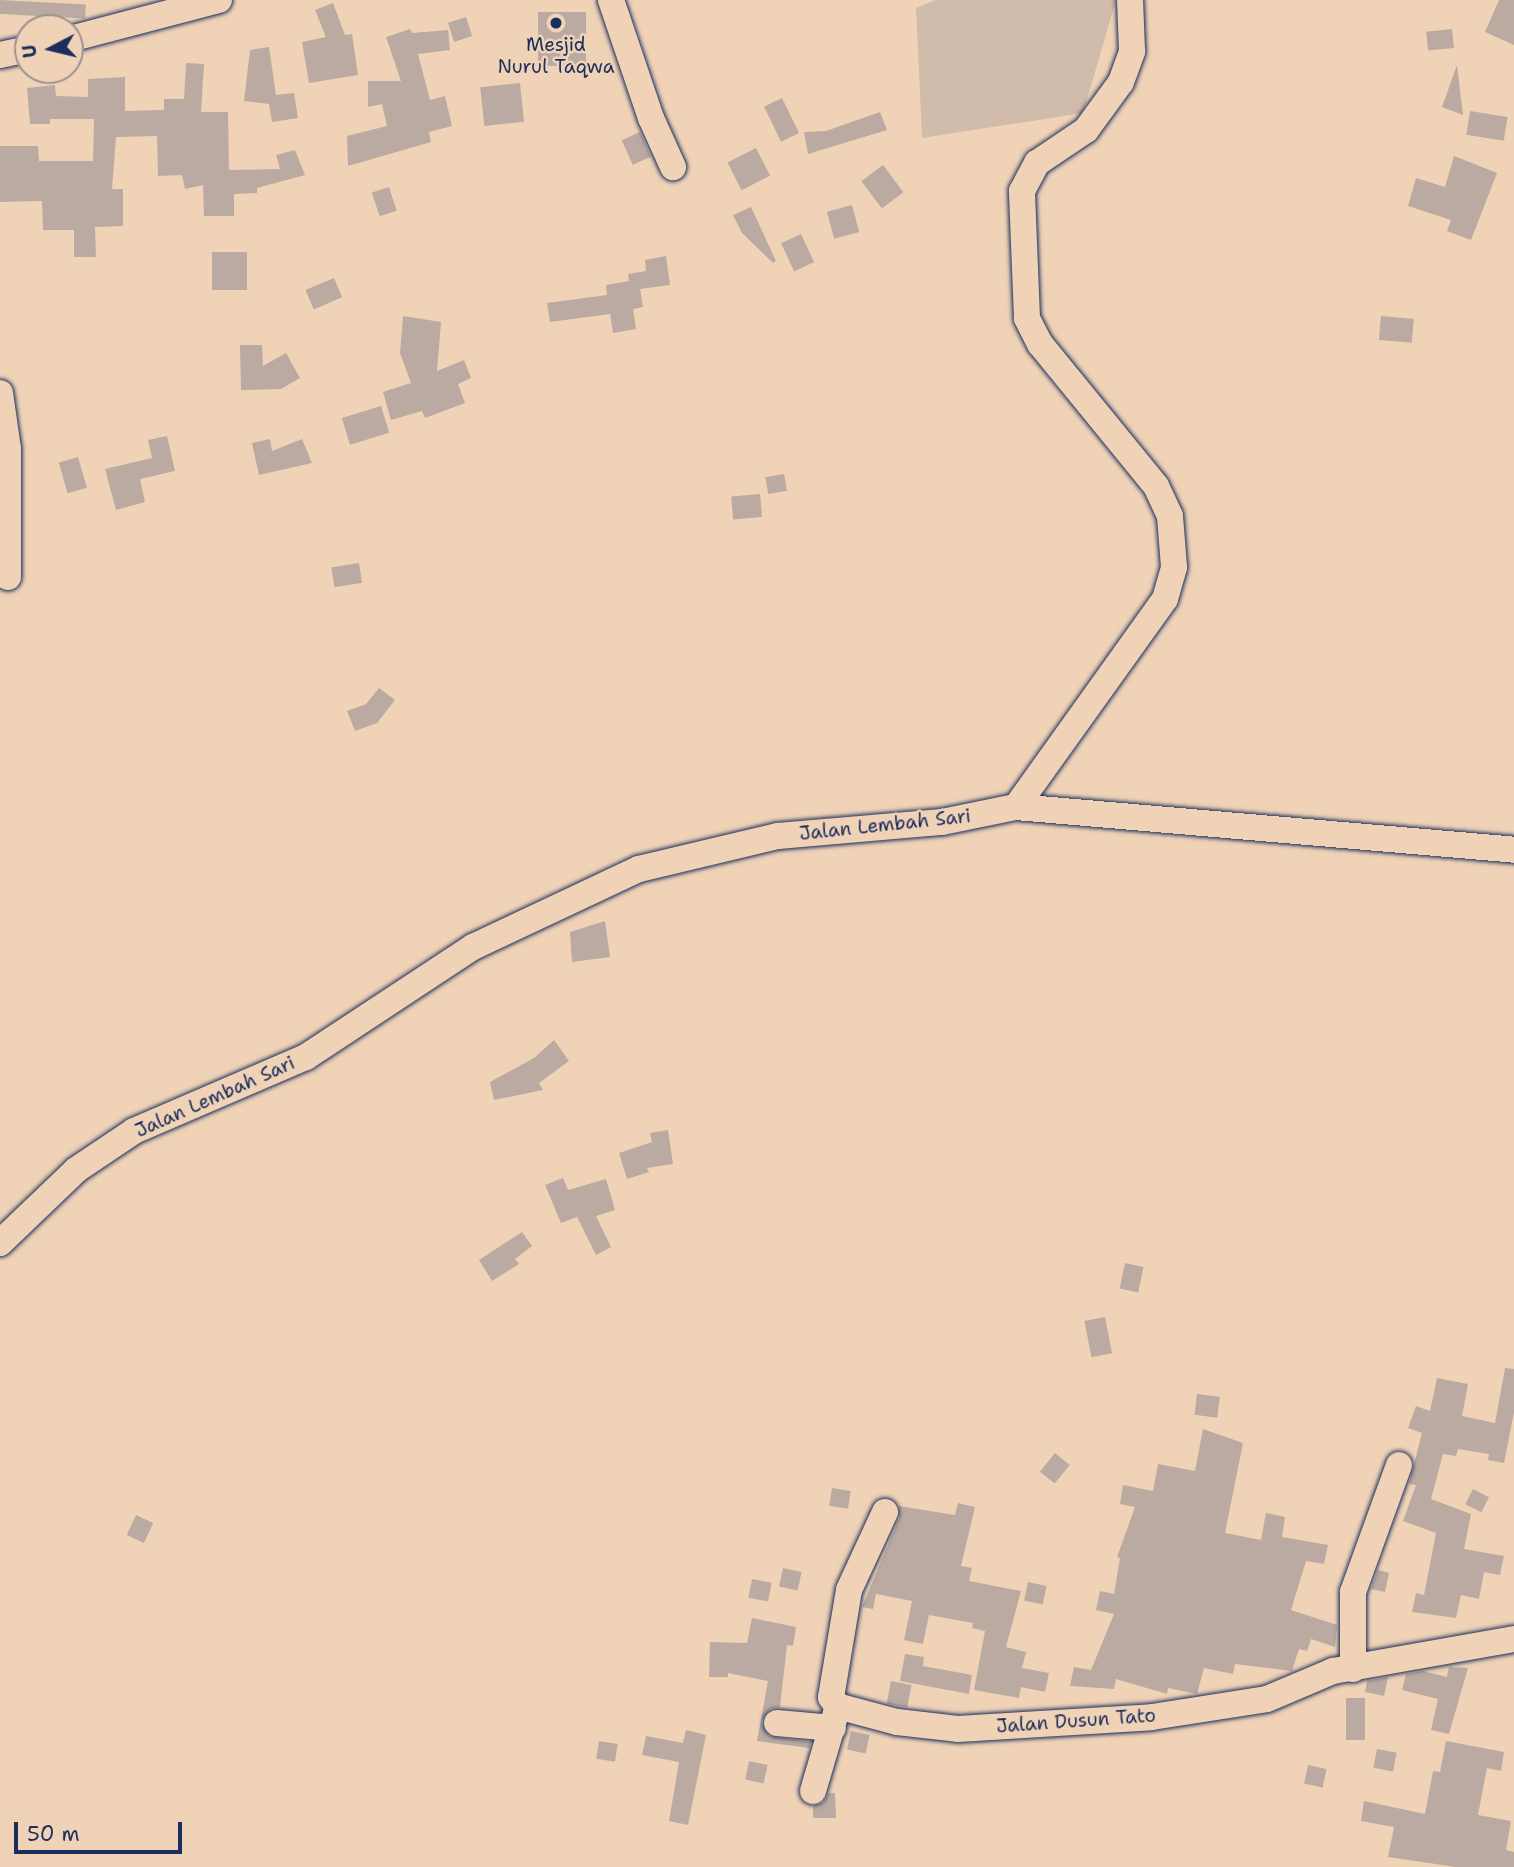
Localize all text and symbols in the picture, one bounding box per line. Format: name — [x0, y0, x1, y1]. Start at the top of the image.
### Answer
north arrow — [14, 14, 84, 84]
marker: Mesjid Nurul Taqwa — [548, 15, 564, 31]
place label: Mesjid Nurul Taqwa — [497, 34, 615, 78]
text: U — [16, 43, 43, 59]
street label: Jalan Lembah Sari — [798, 805, 972, 845]
street label: Jalan Lembah Sari — [132, 1052, 298, 1142]
street label: Jalan Dusun Tato — [995, 1704, 1157, 1738]
scale bar — [18, 1808, 186, 1852]
text: 50 m — [27, 1820, 80, 1848]

